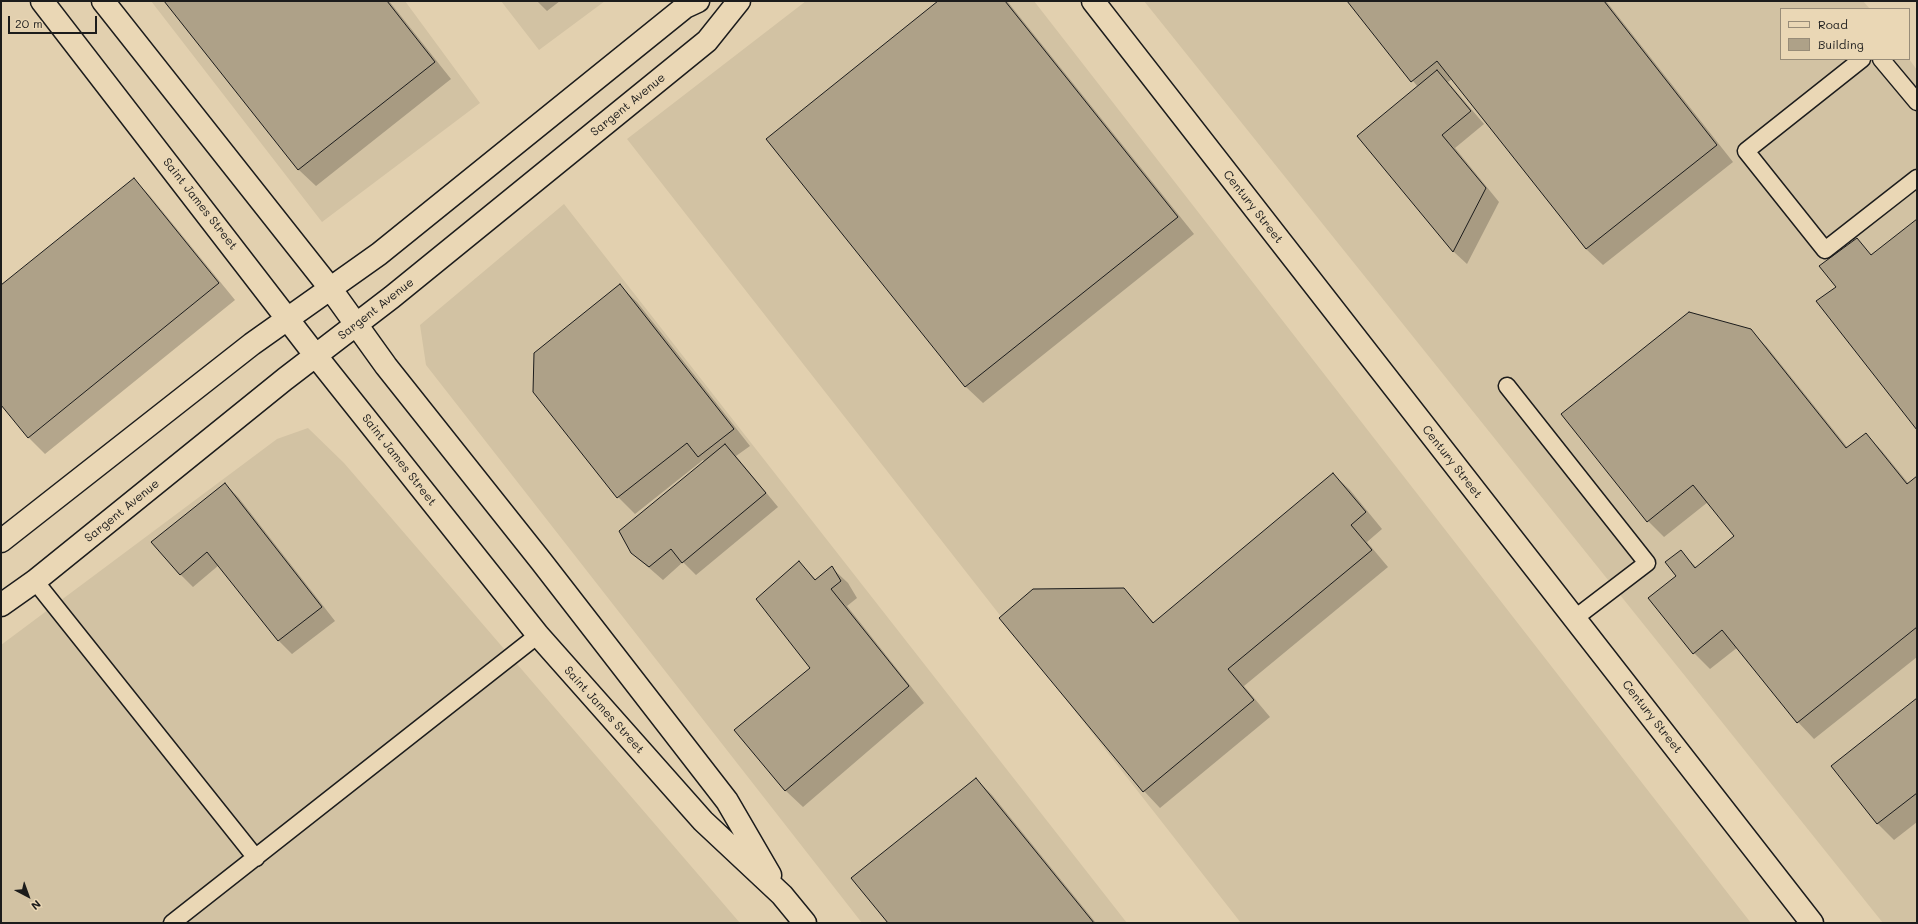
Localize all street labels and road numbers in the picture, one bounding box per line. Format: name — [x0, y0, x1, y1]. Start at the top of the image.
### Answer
street label: Sargent Avenue — [588, 70, 668, 140]
street label: Saint James Street — [160, 155, 240, 253]
street label: Century Street — [1220, 168, 1286, 246]
street label: Sargent Avenue — [335, 275, 417, 343]
street label: Saint James Street — [359, 411, 439, 509]
street label: Century Street — [1419, 423, 1485, 501]
street label: Sargent Avenue — [82, 476, 162, 546]
street label: Saint James Street — [561, 663, 647, 757]
street label: Century Street — [1619, 678, 1685, 756]

